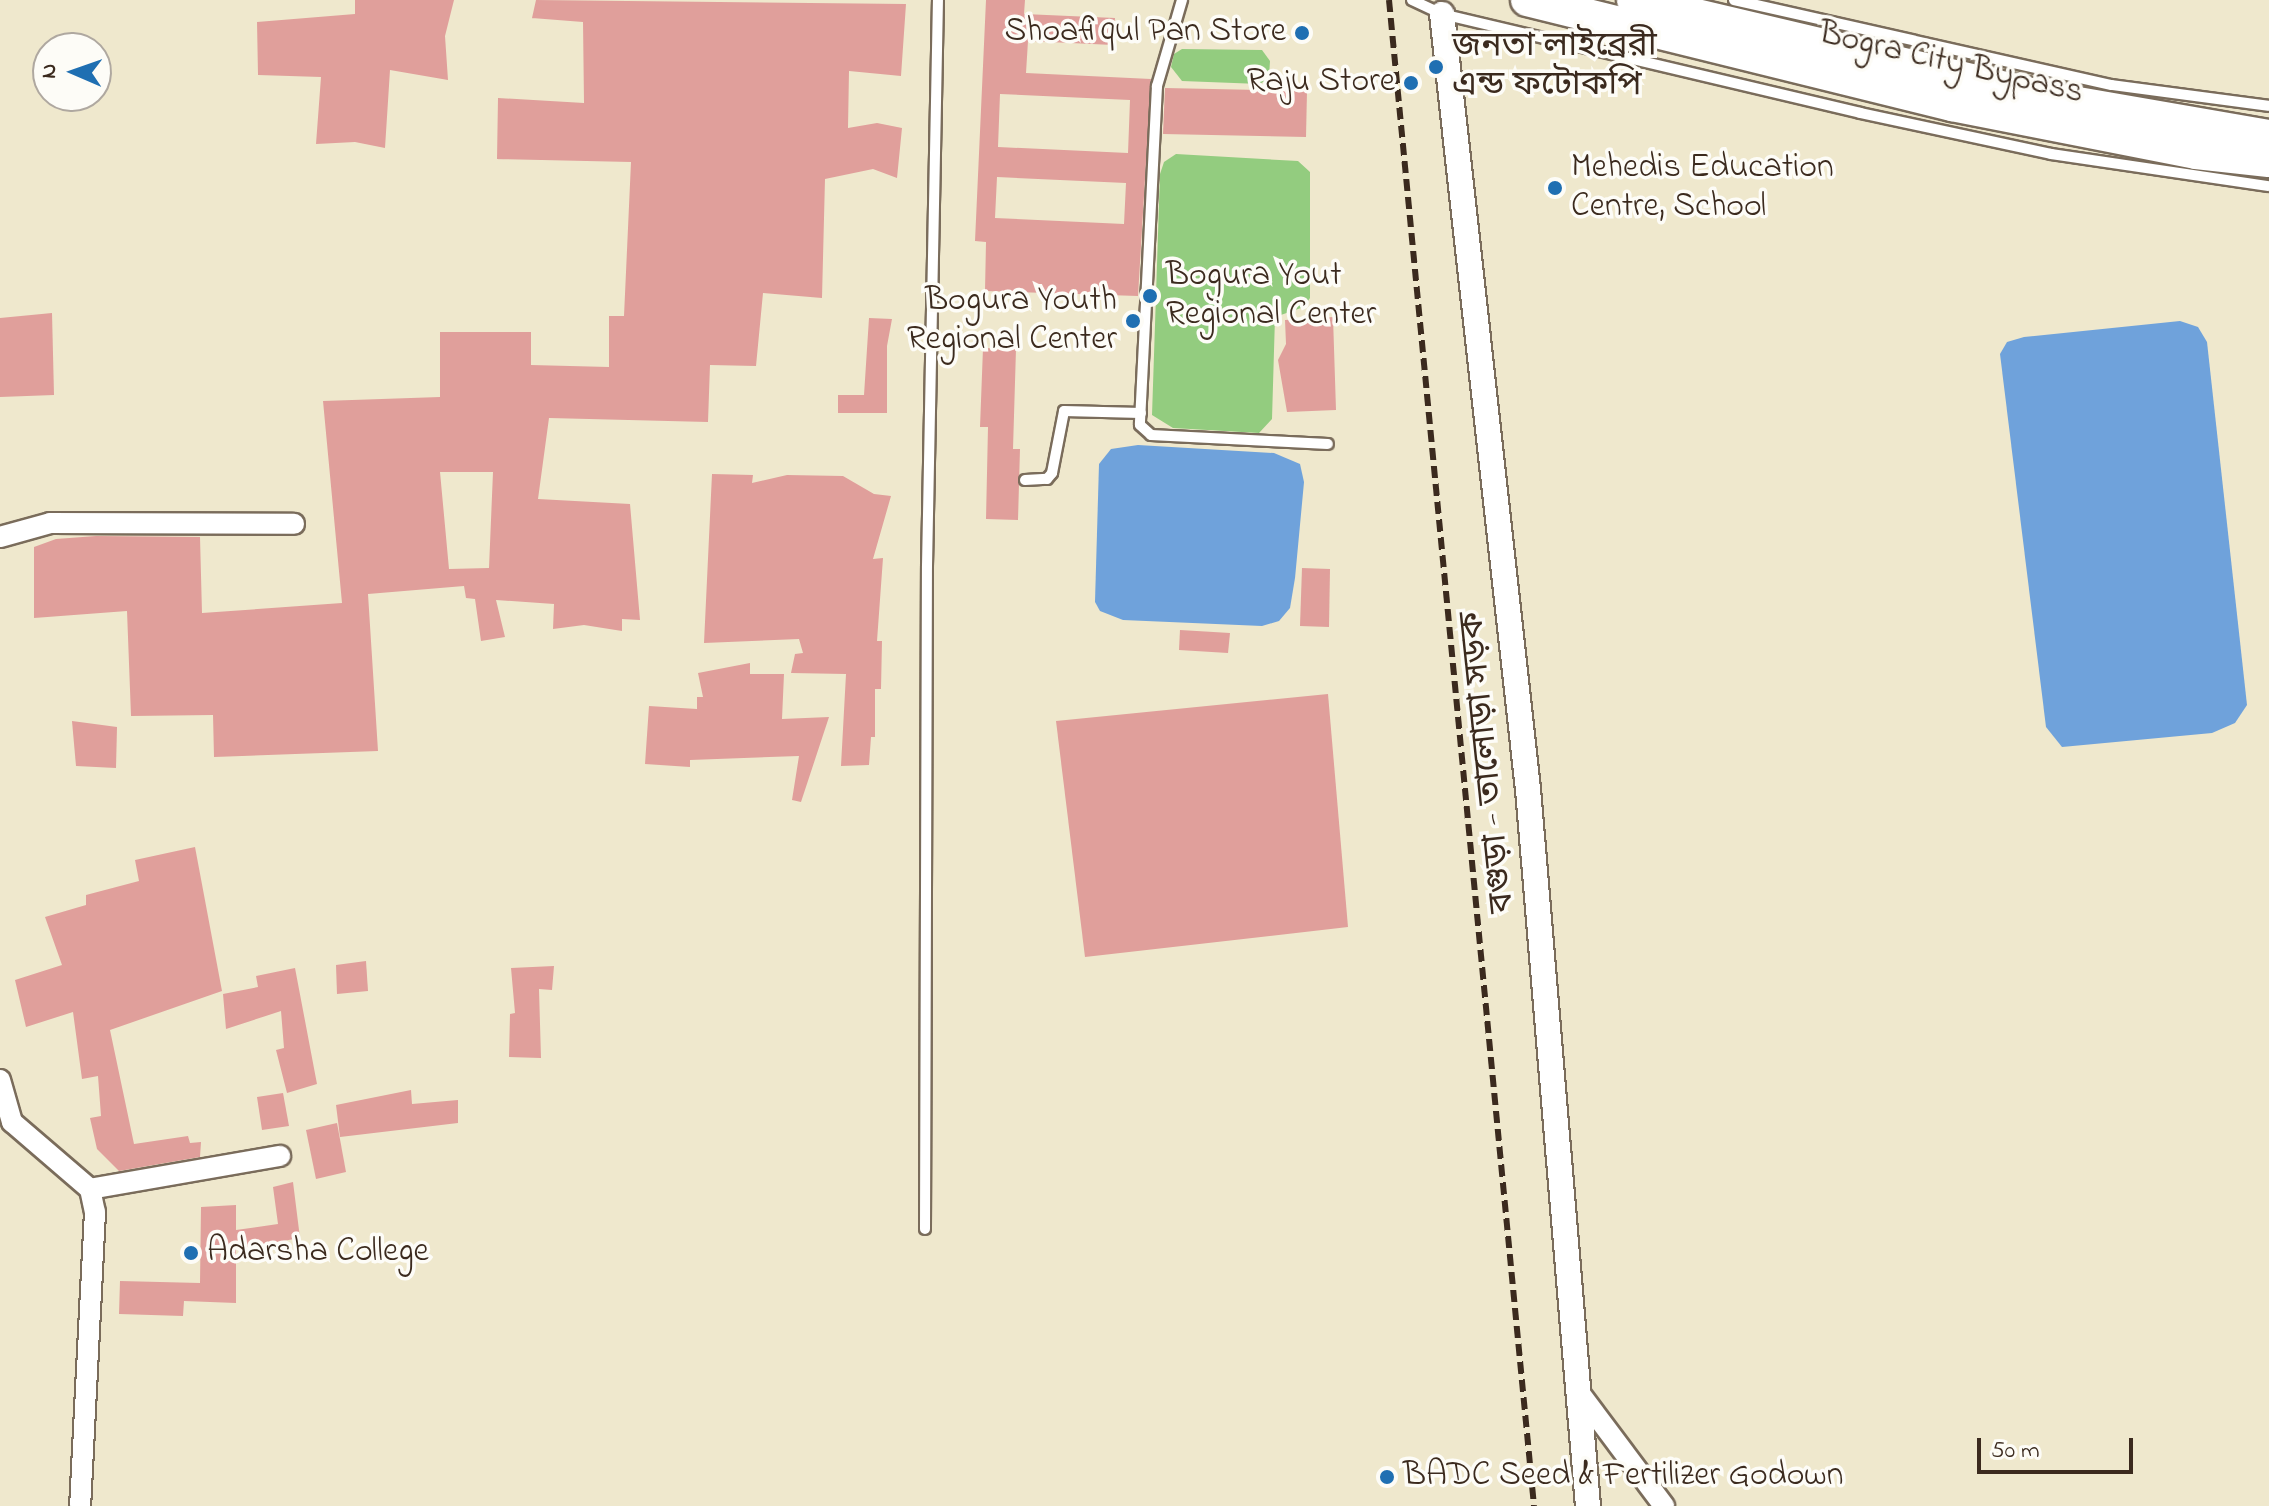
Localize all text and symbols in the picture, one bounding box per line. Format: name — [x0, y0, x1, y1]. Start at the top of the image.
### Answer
place label: Shoafiqul Pan Store — [1004, 13, 1286, 53]
street label: Bogra City Bypass — [1815, 14, 2087, 114]
marker: Shoafiqul Pan Store — [1293, 24, 1311, 42]
place label: জনতা লাইব্রেরী এন্ড ফটোকপি — [1452, 27, 1657, 106]
north arrow — [32, 32, 112, 112]
marker: জনতা লাইব্রেরী এন্ড ফটোকপি — [1427, 58, 1445, 76]
text: N — [34, 63, 66, 79]
place label: Raju Store — [1246, 63, 1395, 103]
marker: Raju Store — [1402, 74, 1420, 92]
place label: Mehedis Education Centre, School — [1571, 148, 1834, 228]
marker: Mehedis Education Centre, School — [1546, 179, 1564, 197]
place label: Bogura Yout Regional Center — [1166, 256, 1376, 336]
place label: Bogura Youth Regional Center — [907, 281, 1117, 360]
marker: Bogura Yout Regional Center — [1141, 287, 1159, 305]
marker: Bogura Youth Regional Center — [1124, 312, 1142, 330]
street label: বগুড়া - তালোড়া সড়ক — [1453, 609, 1525, 915]
place label: Adarsha College — [207, 1233, 429, 1273]
marker: Adarsha College — [182, 1244, 200, 1262]
scale bar — [1981, 1422, 2137, 1472]
text: 50 m — [1991, 1434, 2040, 1469]
place label: BADC Seed & Fertilizer Godown — [1403, 1457, 1843, 1497]
marker: BADC Seed & Fertilizer Godown — [1378, 1468, 1396, 1486]

